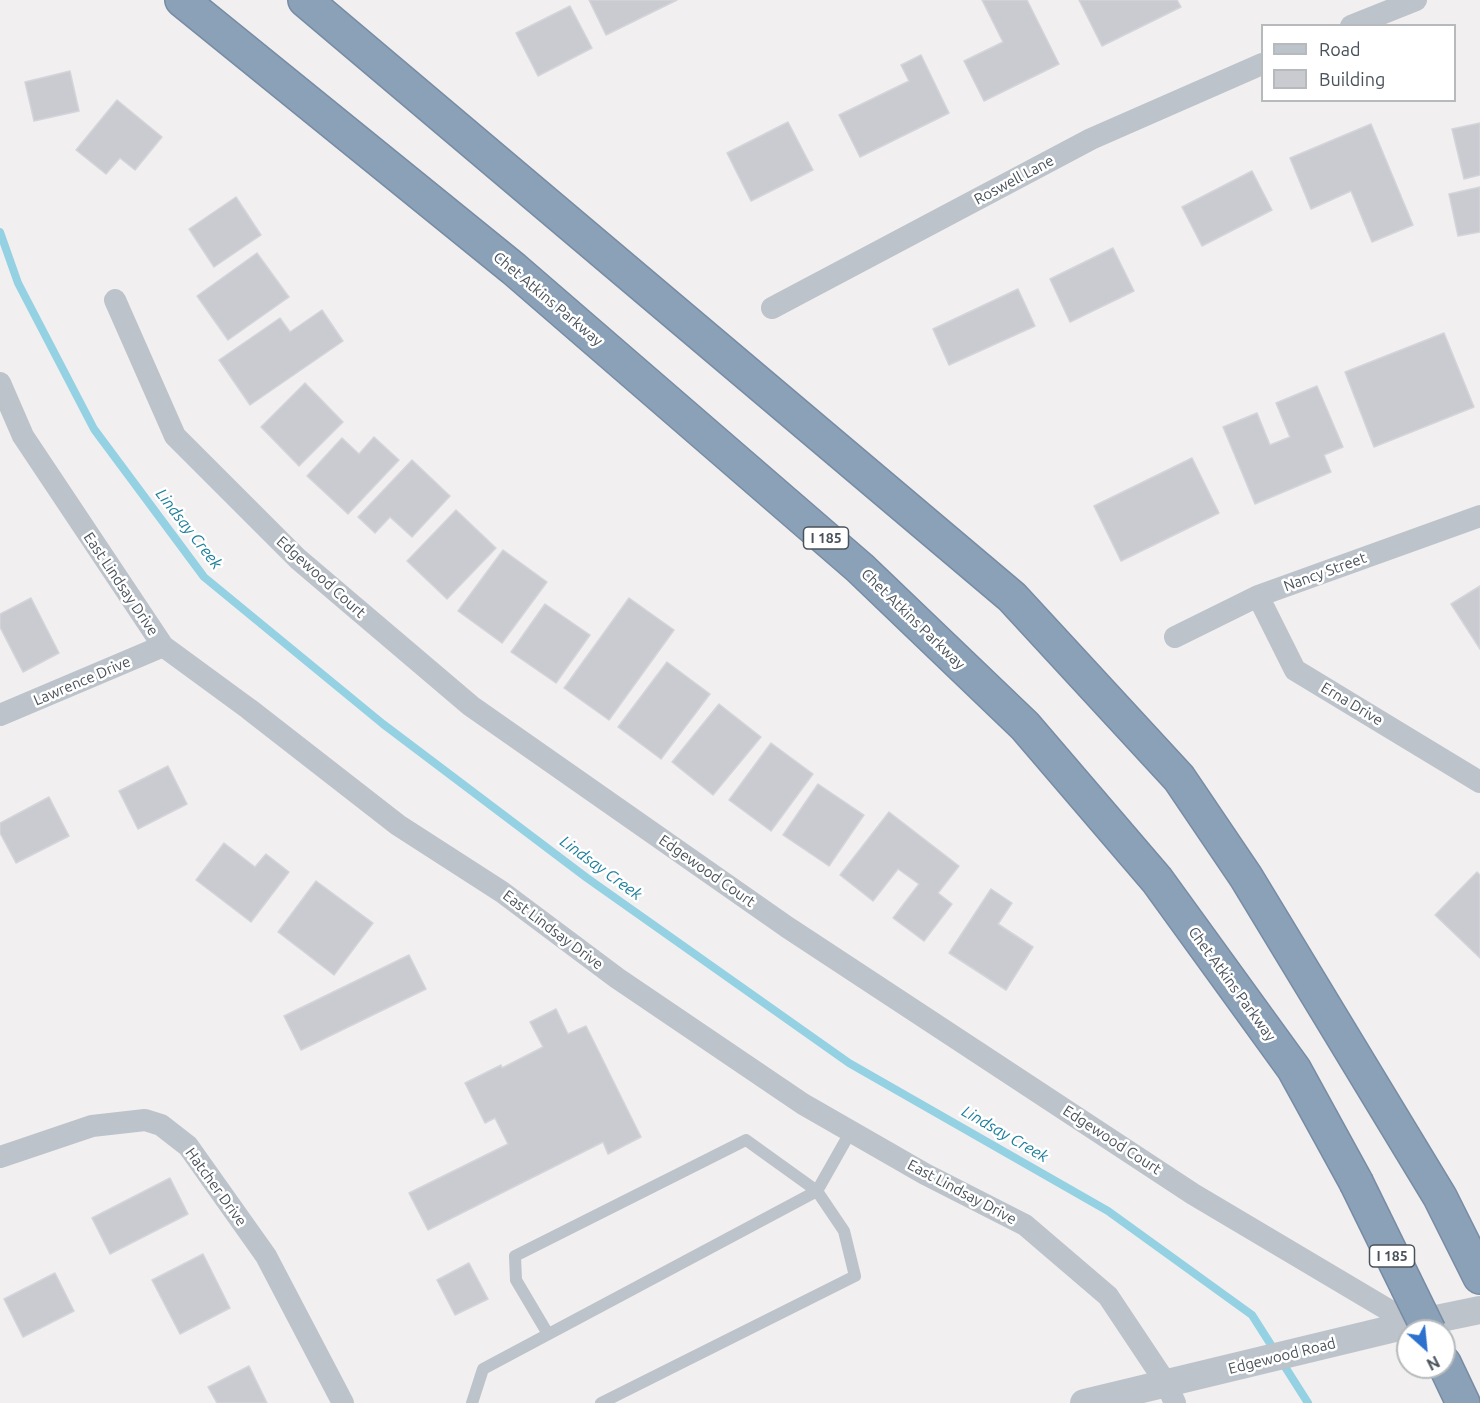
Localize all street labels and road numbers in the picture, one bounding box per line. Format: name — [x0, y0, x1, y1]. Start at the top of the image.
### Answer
street label: Roswell Lane — [971, 151, 1057, 209]
street label: Chet Atkins Parkway — [490, 248, 606, 350]
road number: I 185 — [804, 527, 848, 549]
street label: East Lindsay Drive — [80, 529, 162, 639]
street label: Edgewood Court — [273, 532, 369, 622]
street label: Nancy Street — [1281, 549, 1369, 595]
street label: Chet Atkins Parkway — [857, 565, 969, 673]
street label: Lawrence Drive — [31, 652, 133, 710]
street label: Erna Drive — [1318, 678, 1386, 730]
street label: Edgewood Court — [655, 831, 759, 911]
street label: East Lindsay Drive — [499, 886, 607, 974]
street label: Chet Atkins Parkway — [1184, 923, 1280, 1045]
street label: Edgewood Court — [1060, 1102, 1164, 1178]
street label: Hatcher Drive — [182, 1144, 250, 1230]
street label: East Lindsay Drive — [904, 1156, 1020, 1228]
road number: I 185 — [1370, 1245, 1414, 1267]
street label: Edgewood Road — [1226, 1334, 1338, 1378]

